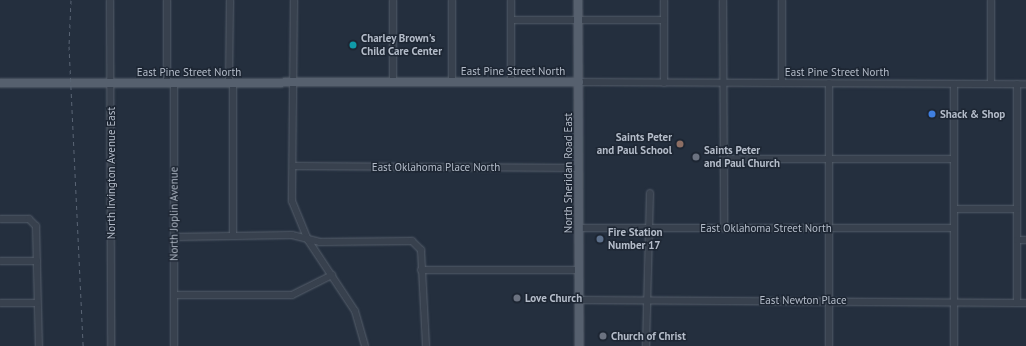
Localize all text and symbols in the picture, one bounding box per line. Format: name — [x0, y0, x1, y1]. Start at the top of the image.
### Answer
place label: Charley Brown's Child Care Center — [361, 32, 442, 58]
marker: Charley Brown's Child Care Center — [348, 40, 358, 50]
street label: East Pine Street North — [461, 64, 565, 78]
street label: East Pine Street North — [137, 65, 241, 79]
street label: East Pine Street North — [785, 65, 889, 79]
street label: North Irvington Avenue East — [104, 107, 118, 239]
place label: Shack & Shop — [940, 107, 1006, 121]
marker: Shack & Shop — [927, 109, 937, 119]
street label: North Sheridan Road East — [561, 113, 575, 233]
place label: Saints Peter and Paul School — [597, 131, 672, 157]
marker: Saints Peter and Paul School — [675, 139, 685, 149]
place label: Saints Peter and Paul Church — [704, 144, 780, 170]
marker: Saints Peter and Paul Church — [691, 152, 701, 162]
street label: East Oklahoma Place North — [372, 160, 500, 174]
street label: North Joplin Avenue — [167, 167, 181, 261]
street label: East Oklahoma Street North — [700, 221, 832, 235]
place label: Fire Station Number 17 — [608, 226, 663, 252]
marker: Fire Station Number 17 — [595, 234, 605, 244]
place label: Love Church — [525, 291, 582, 305]
marker: Love Church — [512, 293, 522, 303]
street label: East Newton Place — [759, 293, 847, 307]
place label: Church of Christ — [611, 329, 686, 343]
marker: Church of Christ — [598, 331, 608, 341]

